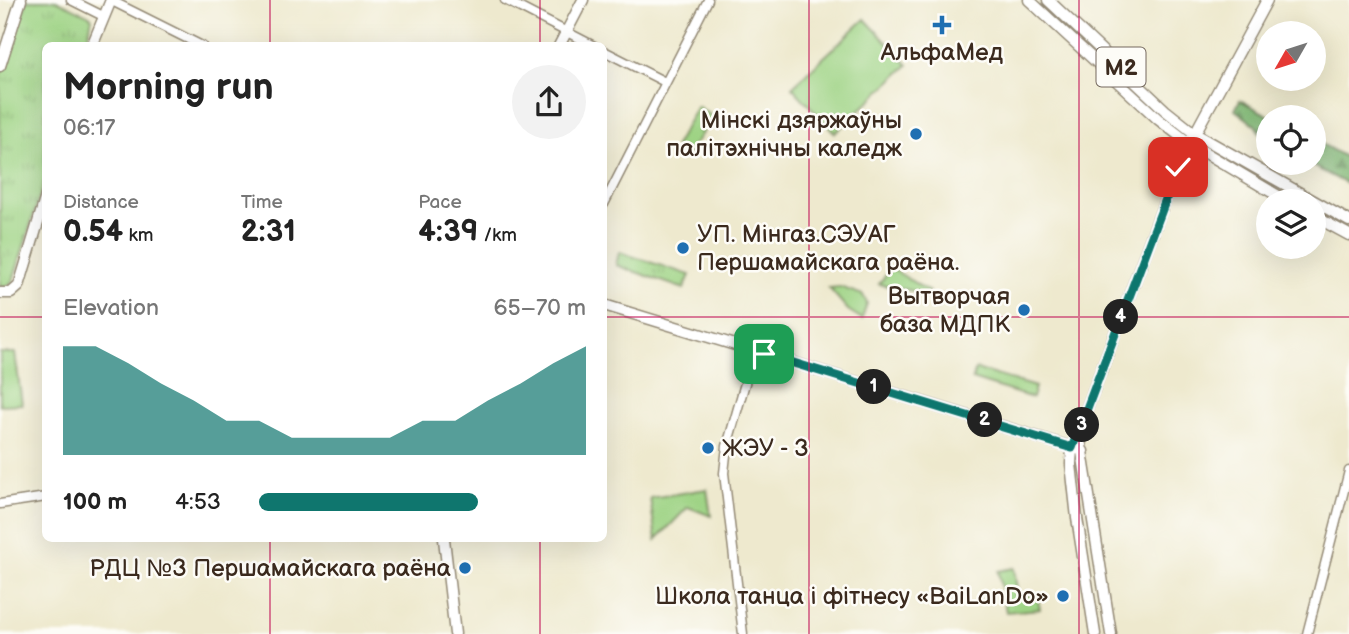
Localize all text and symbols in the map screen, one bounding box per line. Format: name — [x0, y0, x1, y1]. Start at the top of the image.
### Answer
marker: АльфаМед — [932, 15, 952, 35]
north arrow — [1256, 21, 1326, 91]
map controls — [1256, 21, 1326, 259]
place label: АльфаМед — [880, 38, 1004, 67]
road number: М2 — [1096, 48, 1146, 86]
text: Morning run — [63, 65, 274, 110]
button: share — [512, 65, 586, 139]
button: locate — [1256, 105, 1326, 175]
place label: Мінскі дзяржаўны палітэхнічны каледж — [666, 106, 902, 163]
text: 06:17 — [63, 114, 115, 142]
marker: Мінскі дзяржаўны палітэхнічны каледж — [908, 126, 924, 142]
pin — [1148, 137, 1208, 197]
icon: check — [1159, 148, 1197, 186]
button: layers — [1256, 189, 1326, 259]
text: Distance — [63, 191, 139, 214]
text: Time — [241, 191, 283, 214]
text: Pace — [418, 191, 462, 214]
text: 0.54 — [63, 214, 123, 250]
text: 2:31 — [241, 214, 296, 250]
text: 4:39 — [418, 214, 478, 250]
place label: УП. Мінгаз.СЭУАГ Першамайскага раёна. — [697, 220, 959, 277]
text: km — [123, 224, 153, 247]
text: /km — [478, 224, 517, 247]
marker: УП. Мінгаз.СЭУАГ Першамайскага раёна. — [675, 240, 691, 256]
place label: Вытворчая база МДПК — [880, 282, 1011, 339]
text: Elevation — [63, 294, 159, 322]
text: 65–70 m — [494, 294, 586, 322]
pin: 4 — [1104, 300, 1138, 334]
marker: Вытворчая база МДПК — [1016, 302, 1032, 318]
text: 4 — [1115, 305, 1126, 328]
pin — [734, 324, 794, 384]
icon: arrive — [745, 335, 783, 373]
pin: 1 — [856, 370, 892, 404]
text: 1 — [870, 375, 878, 398]
pin: 2 — [968, 402, 1002, 438]
text: 2 — [979, 408, 990, 431]
pin: 3 — [1064, 408, 1100, 442]
text: 3 — [1076, 413, 1087, 436]
place label: ЖЭУ - 3 — [722, 434, 809, 463]
marker: ЖЭУ - 3 — [700, 440, 716, 456]
text: 100 m — [63, 488, 127, 516]
text: 4:53 — [175, 488, 221, 516]
place label: РДЦ №3 Першамайскага раёна — [89, 554, 451, 583]
marker: РДЦ №3 Першамайскага раёна — [457, 560, 473, 576]
place label: Школа танца і фітнесу «BaiLanDo» — [655, 582, 1049, 611]
marker: Школа танца і фітнесу «BaiLanDo» — [1055, 588, 1071, 604]

